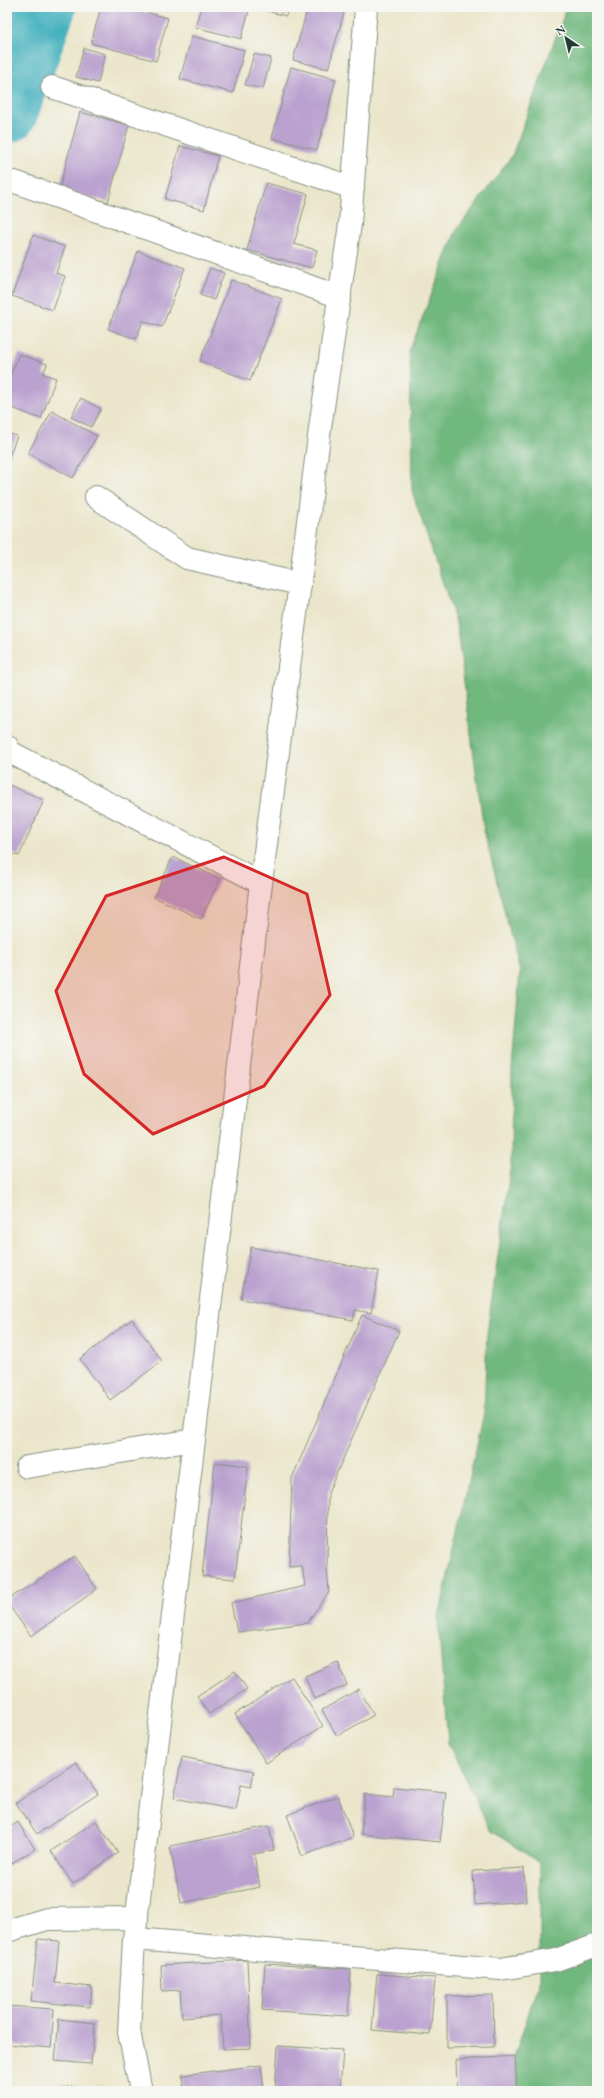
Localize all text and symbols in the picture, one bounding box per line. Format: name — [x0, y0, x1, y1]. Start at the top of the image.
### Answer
north arrow — [546, 18, 586, 58]
text: N — [553, 21, 568, 38]

